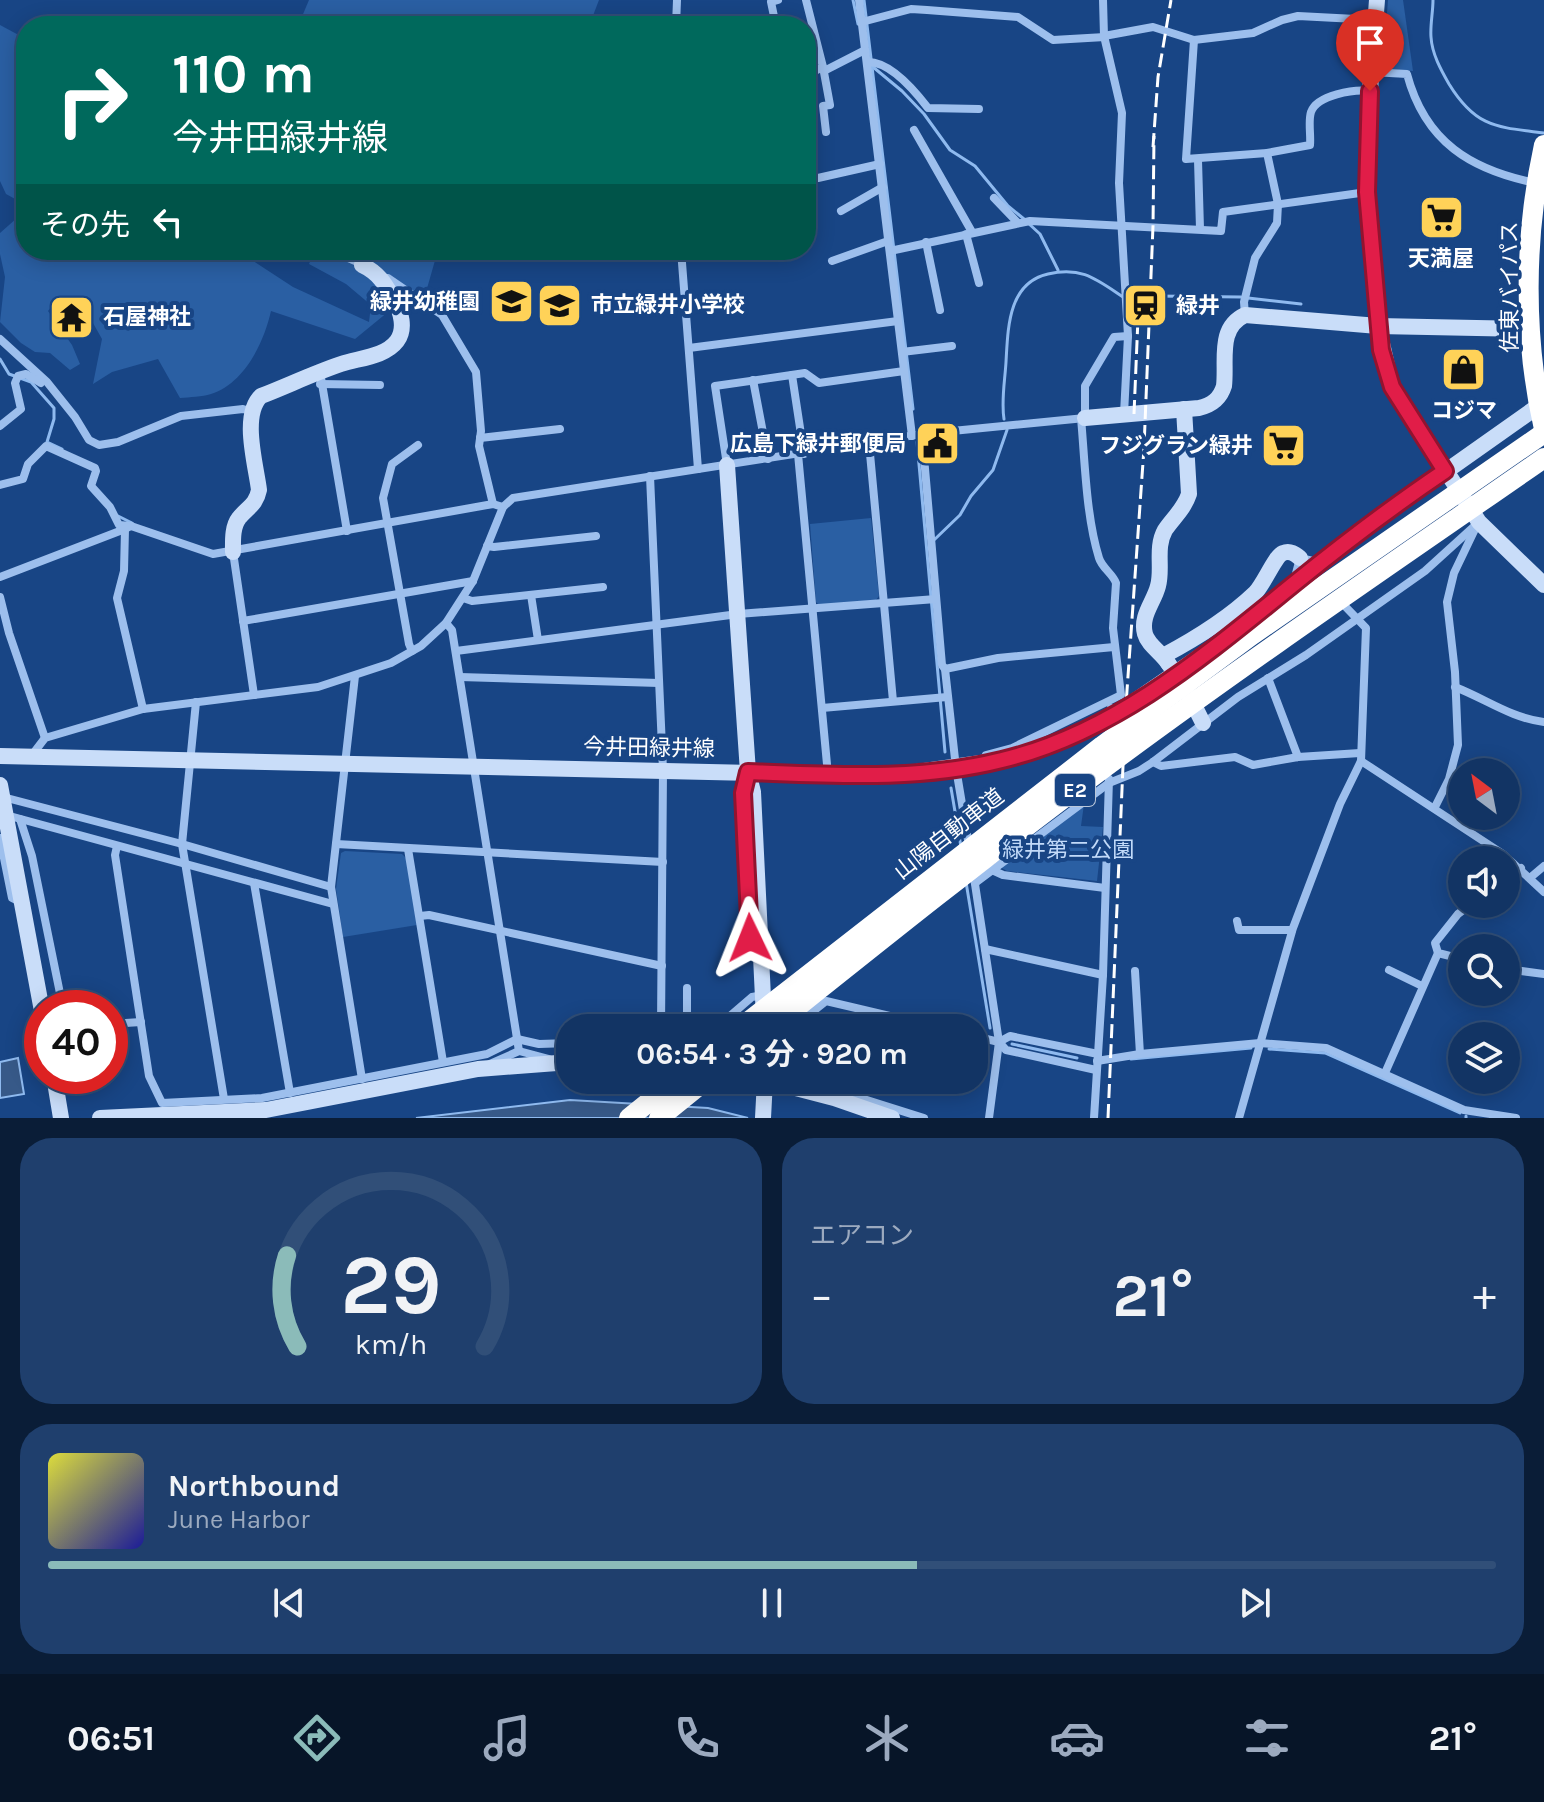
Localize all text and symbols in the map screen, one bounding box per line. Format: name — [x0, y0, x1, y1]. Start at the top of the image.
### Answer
pin — [1336, 9, 1404, 91]
icon: arrive — [1348, 21, 1392, 65]
text: 110 m — [172, 41, 315, 106]
icon: right — [40, 48, 144, 152]
text: 今井田緑井線 — [172, 117, 388, 159]
supermarket icon: 天満屋 — [1417, 194, 1465, 242]
icon: left — [146, 200, 190, 244]
text: その先 — [40, 207, 130, 243]
street label: 佐東バイパス — [1497, 221, 1523, 353]
place label: 天満屋 — [1408, 246, 1474, 272]
school or university icon: 緑井幼稚園 — [487, 278, 535, 326]
school or university icon: 市立緑井小学校 — [536, 281, 584, 329]
station icon: 緑井 — [1121, 282, 1169, 330]
place label: 緑井幼稚園 — [370, 289, 480, 315]
place label: 市立緑井小学校 — [591, 292, 745, 318]
temple icon: 石屋神社 — [48, 293, 96, 341]
place label: 緑井 — [1176, 293, 1220, 319]
place label: 石屋神社 — [103, 304, 191, 330]
shop icon: コジマ — [1440, 346, 1488, 394]
place label: コジマ — [1431, 398, 1497, 424]
public building icon: 広島下緑井郵便局 — [913, 420, 961, 468]
supermarket icon: フジグラン緑井 — [1260, 422, 1308, 470]
place label: 広島下緑井郵便局 — [730, 431, 906, 457]
place label: フジグラン緑井 — [1099, 433, 1253, 459]
street label: 今井田緑井線 — [583, 734, 715, 762]
north arrow — [1448, 758, 1520, 830]
map controls — [1448, 758, 1520, 1094]
road number: E2 — [1055, 774, 1095, 806]
street label: 山陽自動車道 — [889, 783, 1009, 885]
park label: 緑井第二公園 — [1002, 837, 1134, 863]
button: sound — [1448, 846, 1520, 918]
position arrow — [708, 896, 792, 980]
button: search — [1448, 934, 1520, 1006]
speed limit sign: 40 — [24, 990, 128, 1094]
button: layers — [1448, 1022, 1520, 1094]
text: 06:54 · 3 分 · 920 m — [636, 1036, 908, 1072]
text: エアコン — [810, 1220, 914, 1251]
text: 29 — [340, 1237, 442, 1334]
text: 21° — [1113, 1261, 1194, 1331]
text: − — [810, 1270, 833, 1321]
text: + — [1473, 1270, 1496, 1321]
text: km/h — [355, 1328, 427, 1361]
text: Northbound — [168, 1468, 340, 1504]
text: June Harbor — [168, 1504, 310, 1535]
icon: previous — [267, 1581, 311, 1625]
icon: pause — [750, 1581, 794, 1625]
icon: next — [1233, 1581, 1277, 1625]
icon: directions — [289, 1710, 345, 1766]
icon: music — [479, 1710, 535, 1766]
icon: phone — [669, 1710, 725, 1766]
icon: climate — [859, 1710, 915, 1766]
icon: car — [1049, 1710, 1105, 1766]
icon: filters — [1239, 1710, 1295, 1766]
text: 06:51 — [67, 1717, 155, 1759]
text: 21° — [1428, 1717, 1477, 1759]

